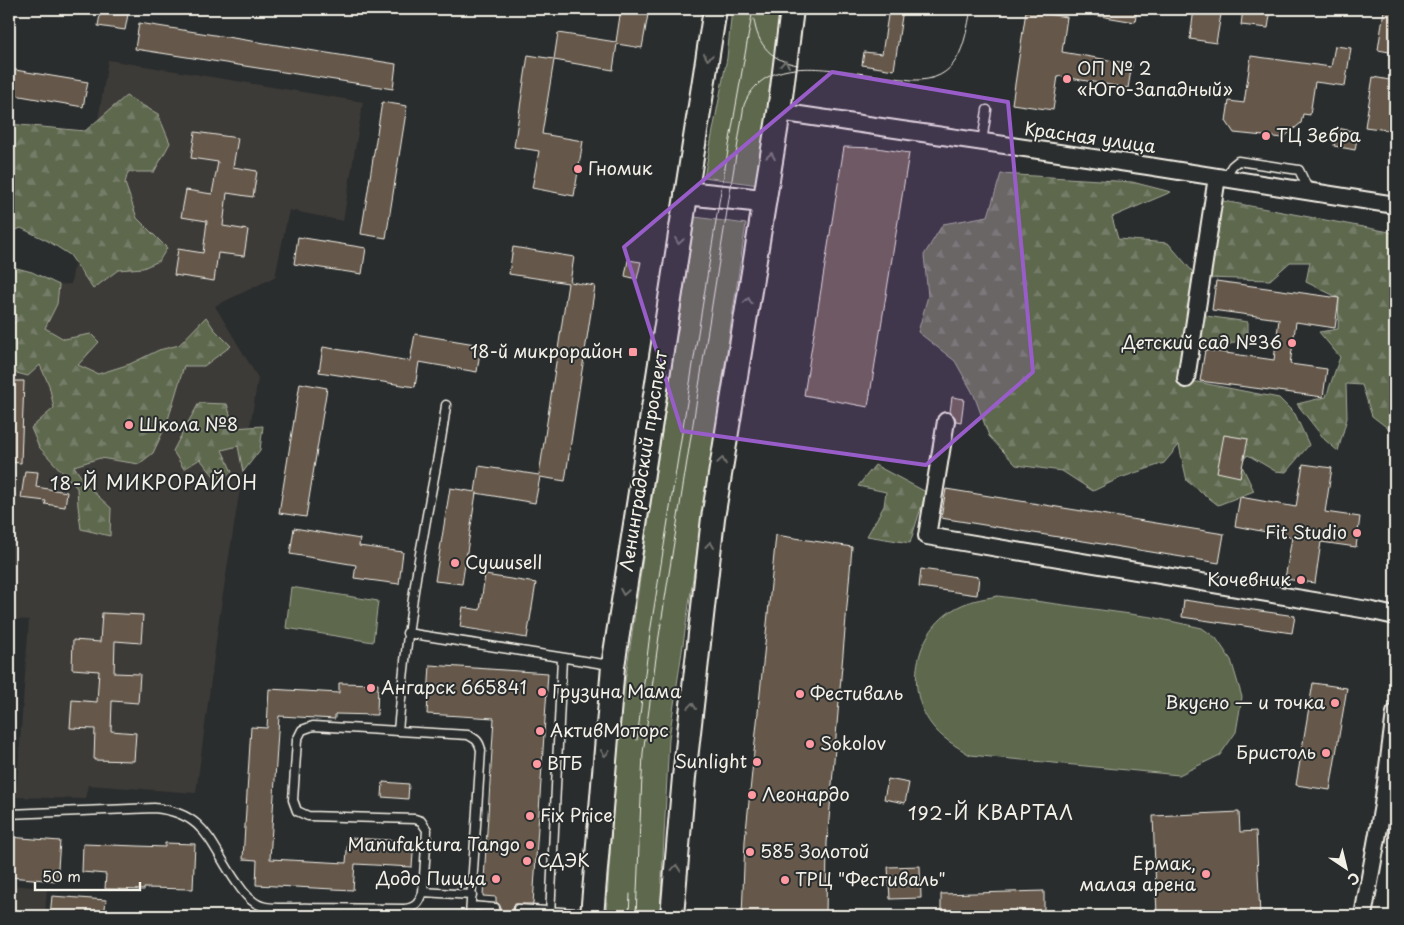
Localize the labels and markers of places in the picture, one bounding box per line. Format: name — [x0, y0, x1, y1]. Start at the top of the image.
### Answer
place label: ОП № 2 «Юго-Западный» — [1077, 54, 1233, 102]
marker: ОП № 2 «Юго-Западный» — [1061, 73, 1073, 85]
place label: ТЦ Зебра — [1276, 121, 1362, 148]
marker: ТЦ Зебра — [1260, 130, 1272, 142]
place label: Гномик — [588, 154, 653, 181]
marker: Гномик — [572, 163, 584, 175]
place label: Детский сад №36 — [1121, 328, 1282, 355]
place label: 18-й микрорайон — [470, 337, 623, 364]
marker: Детский сад №36 — [1286, 337, 1298, 349]
marker: 18-й микрорайон — [627, 346, 639, 358]
place label: Школа №8 — [139, 410, 238, 437]
marker: Школа №8 — [123, 419, 135, 431]
place label: Fit Studio — [1265, 518, 1347, 545]
marker: Fit Studio — [1351, 527, 1363, 539]
place label: Сушиsell — [465, 548, 542, 575]
marker: Сушиsell — [449, 557, 461, 569]
place label: Кочевник — [1207, 565, 1291, 592]
marker: Кочевник — [1295, 574, 1307, 586]
place label: Ангарск 665841 — [381, 673, 527, 700]
place label: Грузина Мама — [552, 677, 682, 704]
place label: Фестиваль — [810, 679, 903, 706]
marker: Ангарск 665841 — [365, 682, 377, 694]
marker: Грузина Мама — [536, 686, 548, 698]
marker: Фестиваль — [794, 688, 806, 700]
place label: Вкусно — и точка — [1165, 688, 1326, 715]
marker: Вкусно — и точка — [1329, 697, 1341, 709]
place label: АктивМоторс — [550, 716, 669, 743]
marker: АктивМоторс — [534, 725, 546, 737]
place label: Sokolov — [820, 729, 886, 756]
marker: Sokolov — [804, 738, 816, 750]
place label: Бристоль — [1236, 738, 1316, 765]
place label: Sunlight — [675, 747, 747, 774]
marker: Бристоль — [1320, 747, 1332, 759]
place label: ВТБ — [547, 749, 582, 776]
marker: Sunlight — [751, 756, 763, 768]
marker: ВТБ — [531, 758, 543, 770]
place label: Леонардо — [762, 780, 850, 807]
marker: Леонардо — [746, 789, 758, 801]
place label: Fix Price — [540, 801, 613, 828]
marker: Fix Price — [524, 810, 536, 822]
place label: Manufaktura Tango — [348, 830, 520, 857]
place label: 585 Золотой — [760, 837, 869, 864]
marker: Manufaktura Tango — [524, 839, 536, 851]
place label: СДЭК — [537, 846, 590, 873]
marker: 585 Золотой — [744, 846, 756, 858]
place label: Ермак, малая арена — [1080, 849, 1197, 897]
marker: СДЭК — [521, 855, 533, 867]
place label: Додо Пицца — [375, 864, 487, 891]
place label: ТРЦ "Фестиваль" — [795, 865, 946, 892]
marker: Ермак, малая арена — [1200, 868, 1212, 880]
marker: Додо Пицца — [490, 873, 502, 885]
marker: ТРЦ "Фестиваль" — [779, 874, 791, 886]

